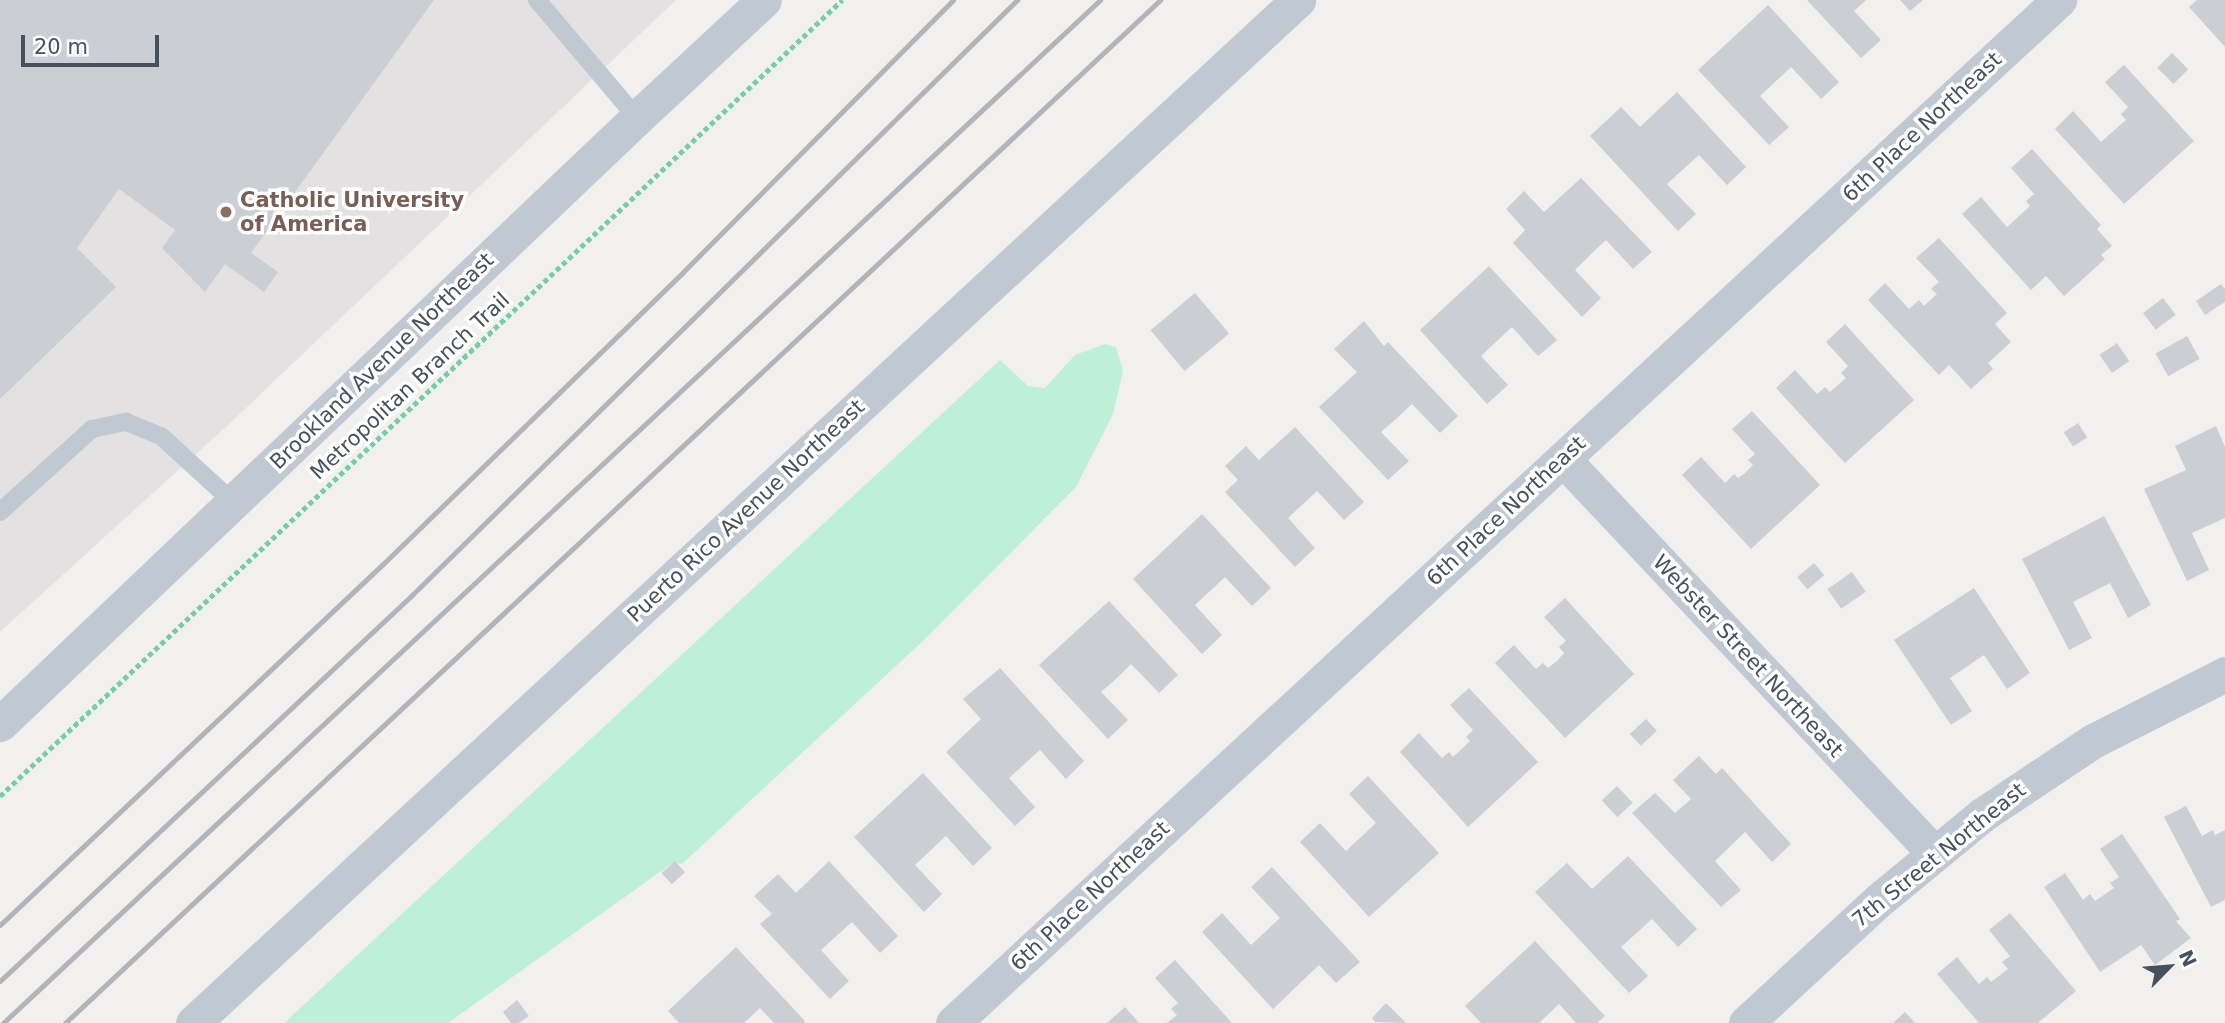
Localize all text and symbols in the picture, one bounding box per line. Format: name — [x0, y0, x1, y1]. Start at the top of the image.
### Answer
scale bar — [24, 21, 163, 65]
text: 20 m — [34, 35, 88, 59]
street label: 6th Place Northeast — [1837, 47, 2007, 207]
place label: Catholic University of America — [240, 187, 464, 237]
marker: Catholic University of America — [218, 204, 234, 220]
street label: Brookland Avenue Northeast — [265, 247, 499, 475]
street label: Metropolitan Branch Trail — [305, 287, 515, 485]
street label: Puerto Rico Avenue Northeast — [622, 394, 870, 628]
street label: 6th Place Northeast — [1421, 431, 1591, 591]
street label: Webster Street Northeast — [1648, 550, 1848, 762]
street label: 7th Street Northeast — [1847, 777, 2031, 933]
street label: 6th Place Northeast — [1005, 816, 1175, 976]
north arrow — [2134, 932, 2204, 1002]
text: N — [2175, 946, 2201, 970]

